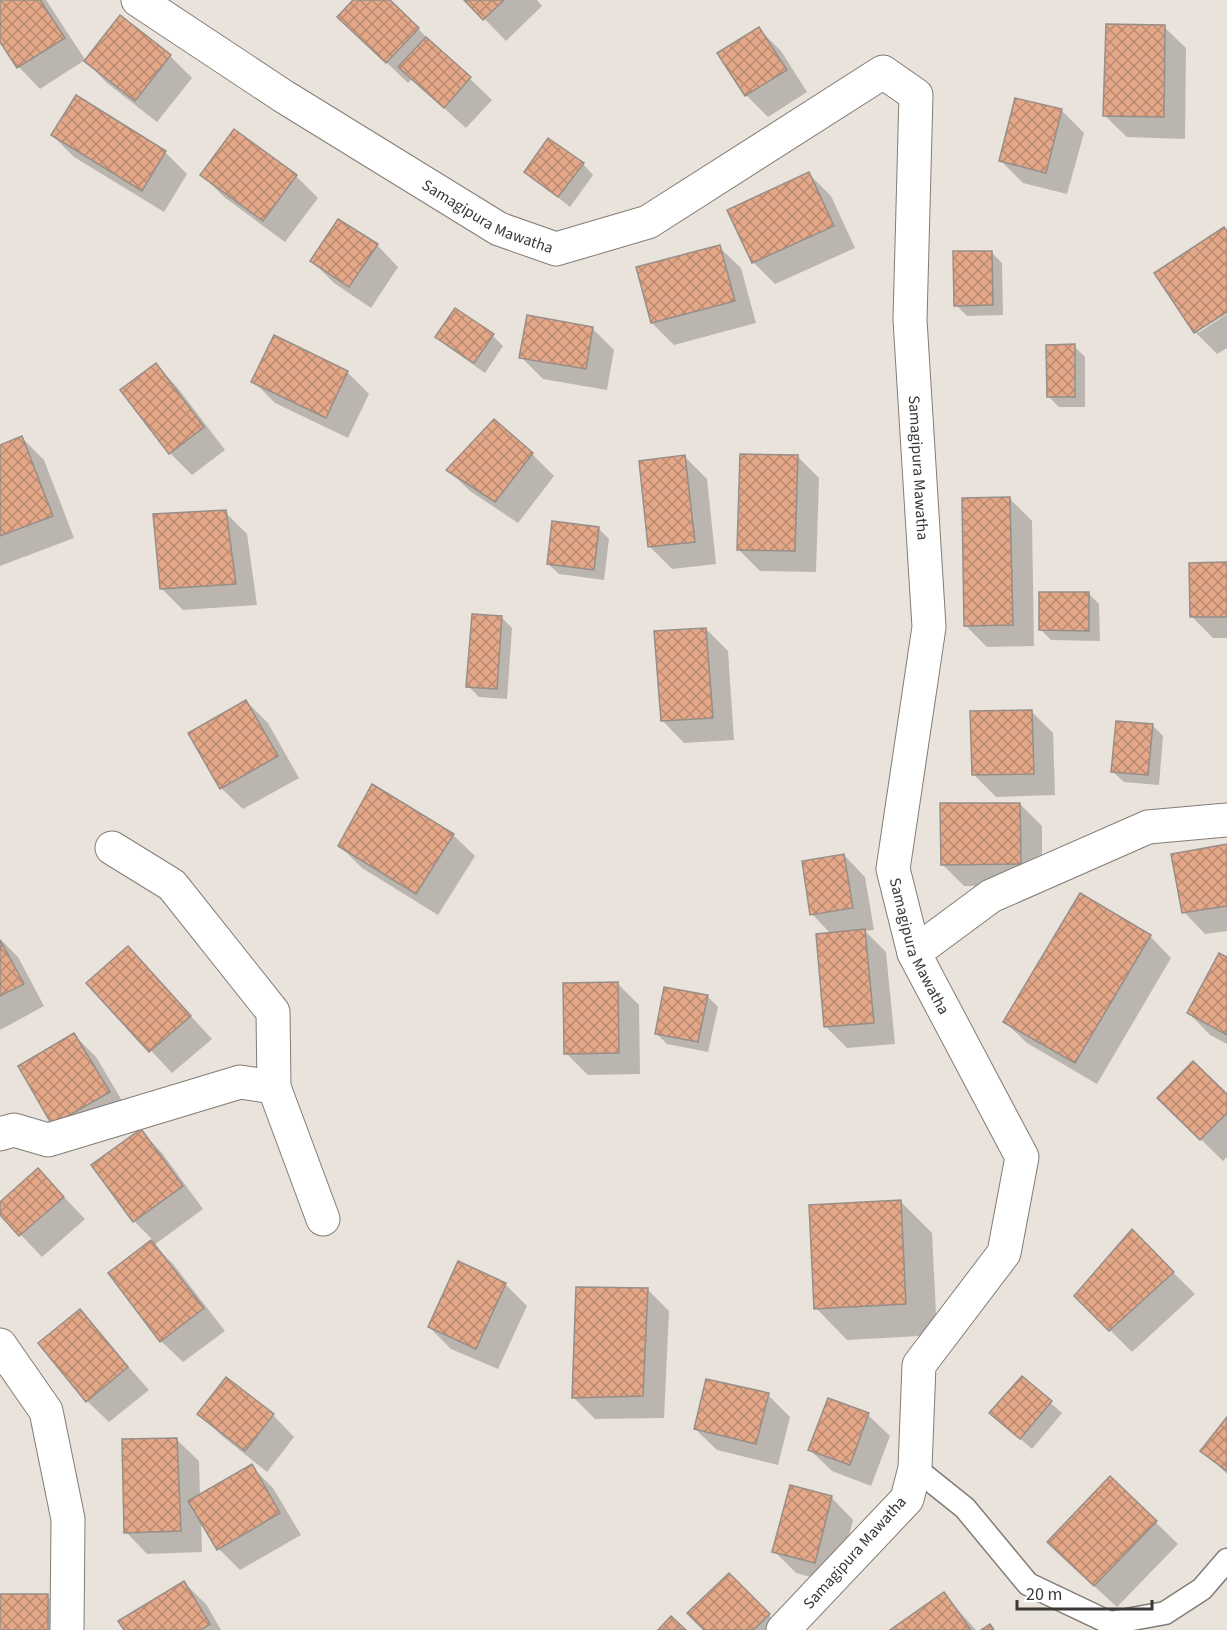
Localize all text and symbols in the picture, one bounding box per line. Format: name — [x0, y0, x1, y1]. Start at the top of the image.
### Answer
street label: Samagipura Mawatha — [418, 174, 556, 259]
street label: Samagipura Mawatha — [903, 395, 934, 541]
street label: Samagipura Mawatha — [884, 875, 955, 1019]
street label: Samagipura Mawatha — [798, 1491, 911, 1614]
scale bar — [1017, 1573, 1152, 1611]
text: 20 m — [1026, 1582, 1062, 1607]

